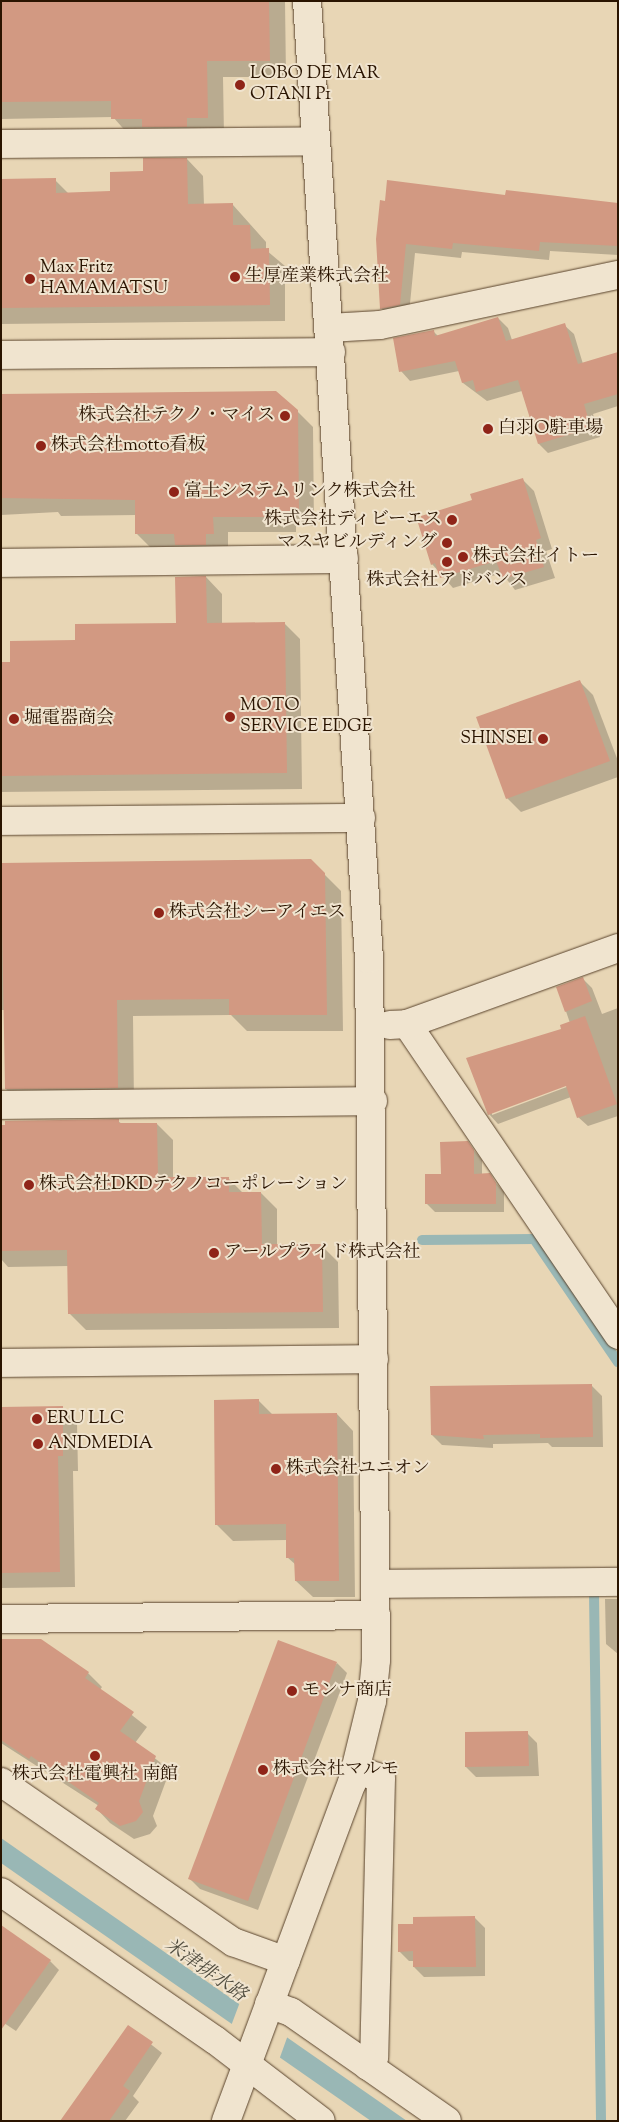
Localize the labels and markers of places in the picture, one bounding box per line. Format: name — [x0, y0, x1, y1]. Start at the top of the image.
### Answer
place label: LOBO DE MAR OTANI P1 — [250, 64, 380, 106]
marker: LOBO DE MAR OTANI P1 — [234, 79, 246, 91]
place label: Max Fritz HAMAMATSU — [40, 258, 168, 300]
place label: 生厚産業株式会社 — [245, 266, 389, 288]
marker: 生厚産業株式会社 — [229, 271, 241, 283]
marker: Max Fritz HAMAMATSU — [24, 273, 36, 285]
place label: 株式会社テクノ・マイス — [77, 405, 275, 427]
marker: 株式会社テクノ・マイス — [279, 410, 291, 422]
place label: 白羽O駐車場 — [498, 418, 603, 440]
marker: 白羽O駐車場 — [482, 423, 494, 435]
place label: 株式会社motto看板 — [51, 435, 206, 457]
marker: 株式会社motto看板 — [35, 440, 47, 452]
place label: 富士システムリンク株式会社 — [184, 481, 418, 503]
marker: 富士システムリンク株式会社 — [168, 486, 180, 498]
place label: 株式会社ディビーエス — [263, 509, 442, 531]
marker: 株式会社ディビーエス — [446, 514, 458, 526]
place label: マスヤビルディング — [275, 532, 437, 554]
marker: マスヤビルディング — [441, 537, 453, 549]
place label: 株式会社イトー — [473, 546, 599, 568]
marker: 株式会社イトー — [457, 551, 469, 563]
marker: 株式会社アドバンス — [441, 556, 453, 568]
place label: 株式会社アドバンス — [366, 570, 528, 592]
place label: MOTO SERVICE EDGE — [240, 696, 373, 739]
place label: 堀電器商会 — [24, 708, 114, 730]
marker: MOTO SERVICE EDGE — [224, 711, 236, 723]
marker: 堀電器商会 — [8, 713, 20, 725]
place label: SHINSEI — [460, 728, 533, 750]
marker: SHINSEI — [537, 733, 549, 745]
place label: 株式会社シーアイエス — [169, 902, 349, 924]
marker: 株式会社シーアイエス — [153, 907, 165, 919]
place label: 株式会社DKDテクノコーポレーション — [39, 1174, 351, 1196]
marker: 株式会社DKDテクノコーポレーション — [23, 1179, 35, 1191]
place label: アールプライド株式会社 — [224, 1242, 421, 1264]
marker: アールプライド株式会社 — [208, 1247, 220, 1259]
place label: ERU LLC — [47, 1408, 124, 1430]
marker: ERU LLC — [31, 1413, 43, 1425]
place label: ANDMEDIA — [48, 1433, 153, 1455]
marker: ANDMEDIA — [32, 1438, 44, 1450]
place label: 株式会社ユニオン — [286, 1458, 430, 1480]
marker: 株式会社ユニオン — [270, 1463, 282, 1475]
place label: モンナ商店 — [302, 1680, 392, 1702]
marker: モンナ商店 — [286, 1685, 298, 1697]
marker: 株式会社電興社 南館 — [89, 1750, 101, 1762]
place label: 株式会社マルモ — [273, 1759, 399, 1781]
place label: 株式会社電興社 南館 — [12, 1764, 178, 1786]
marker: 株式会社マルモ — [257, 1764, 269, 1776]

